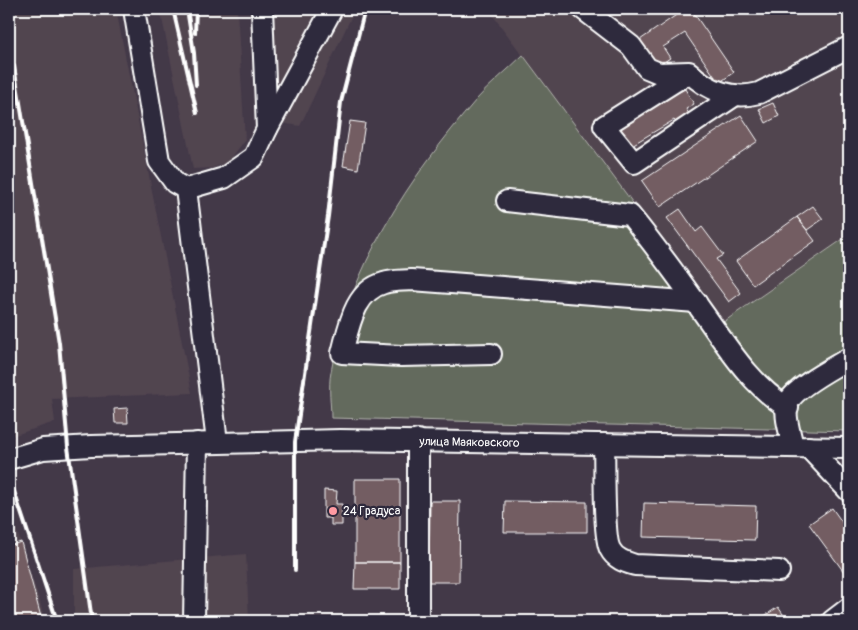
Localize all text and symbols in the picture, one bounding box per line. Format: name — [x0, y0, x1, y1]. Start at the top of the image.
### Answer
street label: улица Маяковского — [418, 434, 520, 451]
place label: 24 Градуса — [343, 504, 401, 519]
marker: 24 Градуса — [327, 505, 339, 517]

